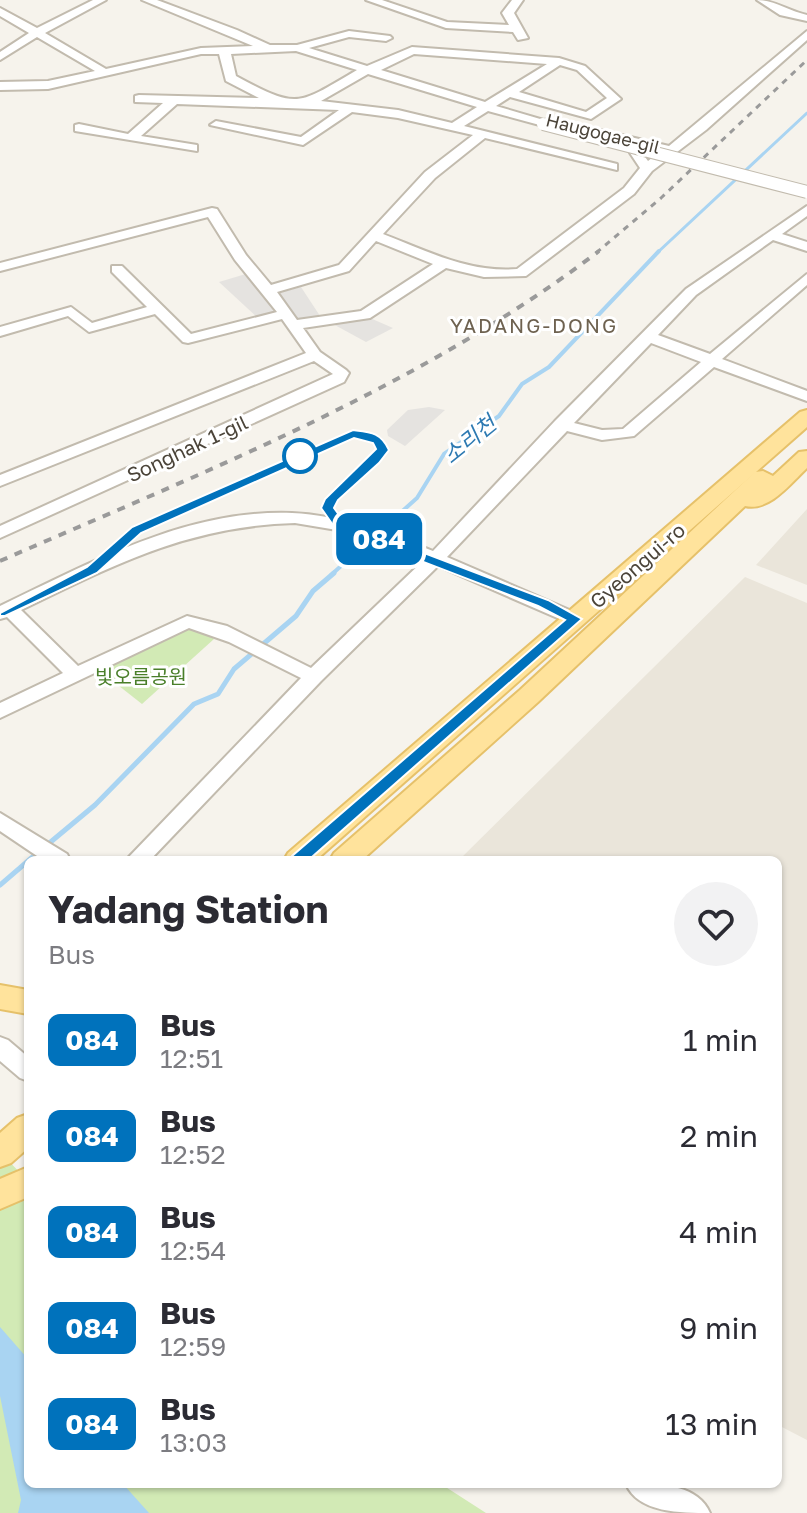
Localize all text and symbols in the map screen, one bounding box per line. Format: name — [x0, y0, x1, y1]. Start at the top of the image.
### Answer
street label: Haugogae-gil — [544, 108, 663, 158]
district label: YADANG-DONG — [450, 313, 618, 337]
water label: 소리천 — [437, 408, 503, 469]
street label: Songhak 1-gil — [123, 410, 251, 486]
unlabelled marker — [283, 439, 317, 473]
line badge: 084 — [333, 513, 425, 565]
street label: Gyeongui-ro — [585, 517, 689, 613]
text: 084 — [352, 522, 406, 555]
park label: 빛오름공원 — [95, 664, 187, 688]
button: heart — [674, 882, 758, 966]
text: Yadang Station — [48, 886, 329, 931]
text: Bus — [48, 939, 95, 970]
text: Bus — [160, 1007, 216, 1043]
text: 1 min — [683, 1022, 758, 1058]
text: 084 — [65, 1023, 119, 1056]
text: 12:51 — [160, 1043, 223, 1074]
text: Bus — [160, 1103, 216, 1139]
text: 2 min — [680, 1118, 758, 1154]
text: 084 — [65, 1119, 119, 1152]
text: 12:52 — [160, 1139, 226, 1170]
text: Bus — [160, 1199, 216, 1235]
text: 4 min — [679, 1214, 758, 1250]
text: 084 — [65, 1215, 119, 1248]
text: 12:54 — [160, 1235, 226, 1266]
text: Bus — [160, 1295, 216, 1331]
text: 9 min — [679, 1310, 758, 1346]
text: 084 — [65, 1311, 119, 1344]
text: 12:59 — [160, 1331, 226, 1362]
text: Bus — [160, 1391, 216, 1427]
text: 13 min — [665, 1406, 758, 1442]
text: 084 — [65, 1407, 119, 1440]
text: 13:03 — [160, 1427, 227, 1458]

